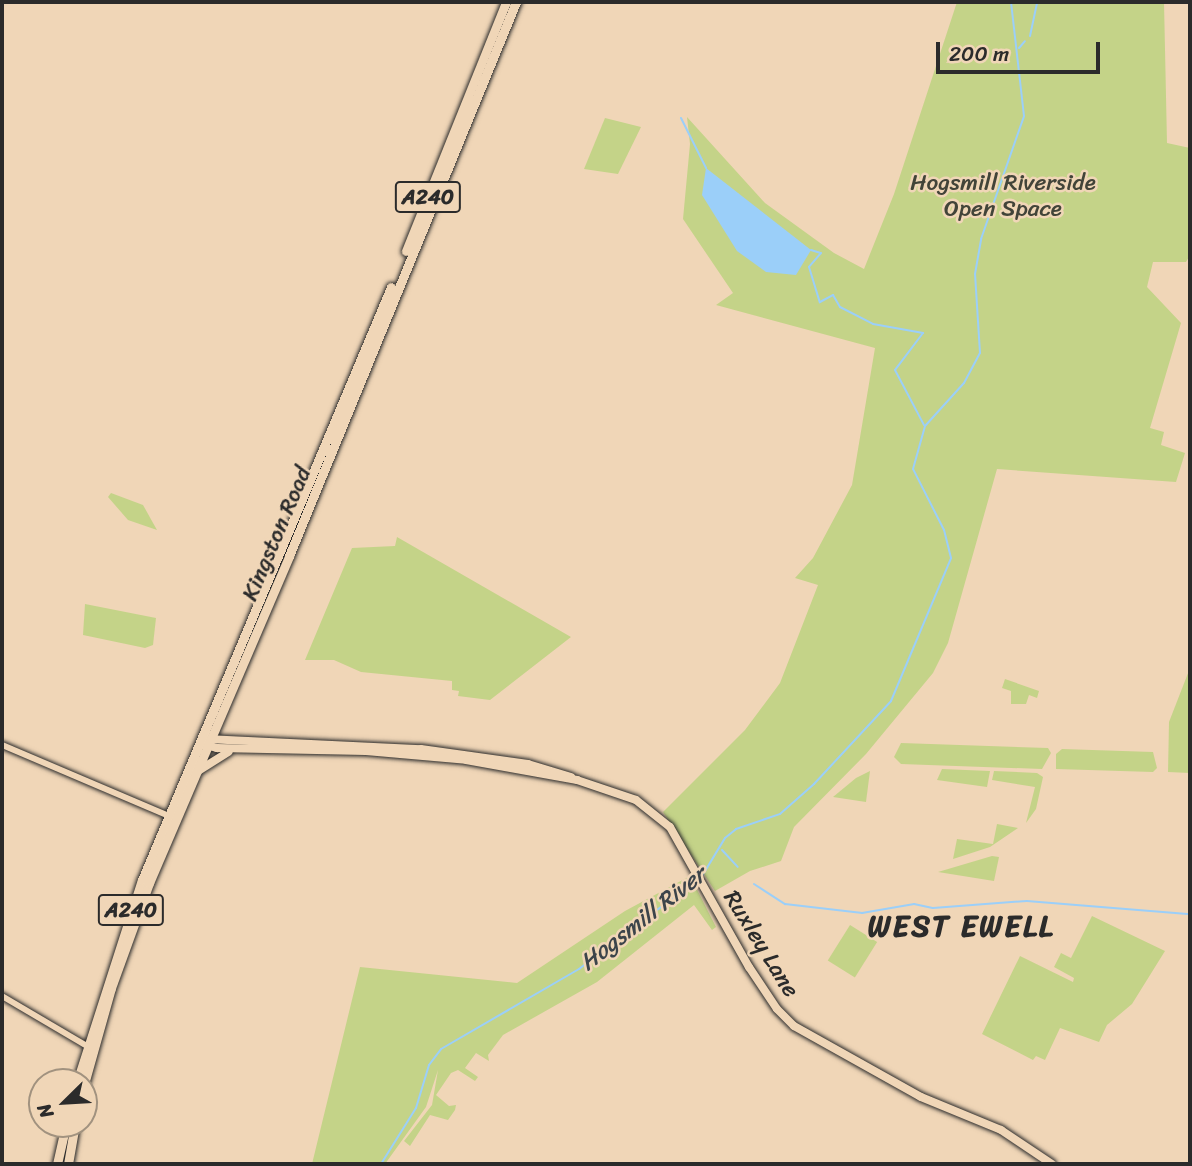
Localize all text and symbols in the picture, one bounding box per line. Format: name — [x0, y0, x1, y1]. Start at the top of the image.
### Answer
scale bar — [940, 28, 1104, 72]
text: 200 m — [949, 35, 1009, 73]
park label: Hogsmill Riverside Open Space — [910, 169, 1096, 223]
road number: A240 — [395, 180, 461, 214]
street label: Kingston Road — [236, 463, 318, 605]
water label: Hogsmill River — [574, 861, 712, 977]
street label: Ruxley Lane — [717, 886, 805, 1002]
road number: A240 — [98, 892, 164, 928]
district label: WEST EWELL — [870, 908, 1052, 944]
north arrow — [28, 1068, 98, 1138]
text: N — [27, 1098, 63, 1124]

